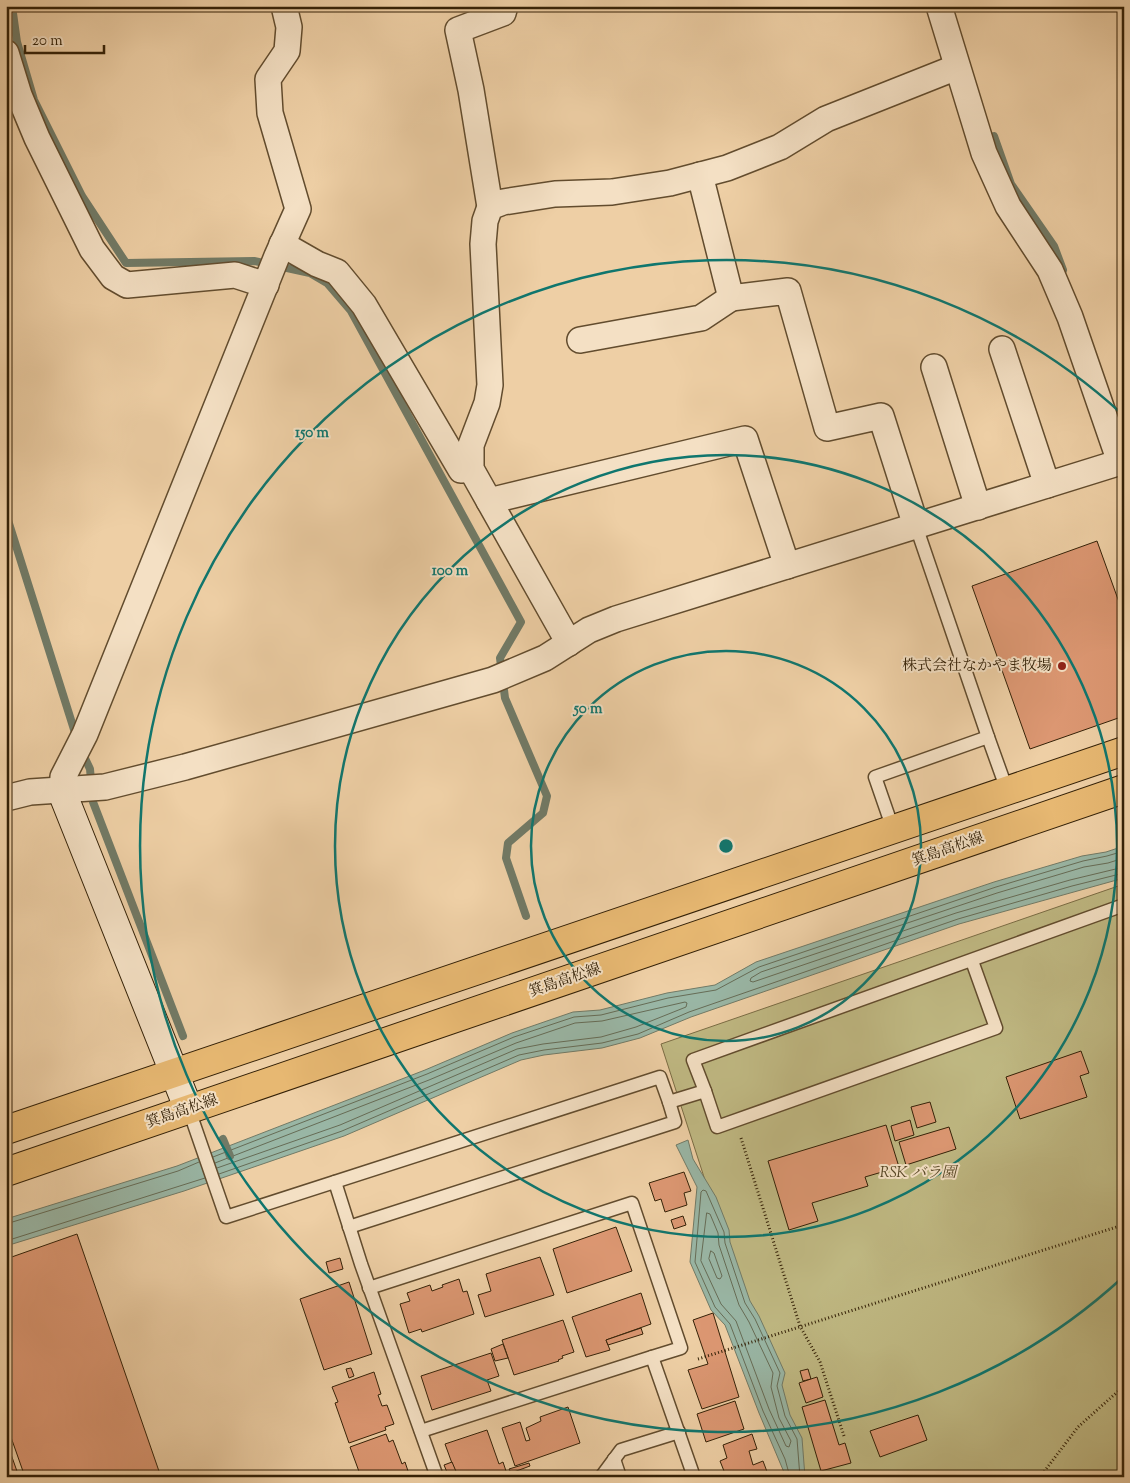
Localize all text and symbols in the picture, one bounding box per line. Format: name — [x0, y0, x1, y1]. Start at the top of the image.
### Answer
scale bar — [25, 22, 104, 54]
text: 20 m — [32, 31, 63, 52]
text: 150 m — [295, 423, 329, 444]
text: 100 m — [432, 561, 469, 582]
place label: 株式会社なかやま牧場 — [902, 656, 1052, 677]
marker: 株式会社なかやま牧場 — [1056, 660, 1068, 672]
text: 50 m — [573, 699, 603, 720]
street label: 箕島高松線 — [909, 828, 987, 872]
centre of rings — [717, 837, 735, 855]
street label: 箕島高松線 — [526, 959, 604, 1003]
street label: 箕島高松線 — [143, 1090, 221, 1134]
park label: RSK バラ園 — [880, 1163, 959, 1184]

